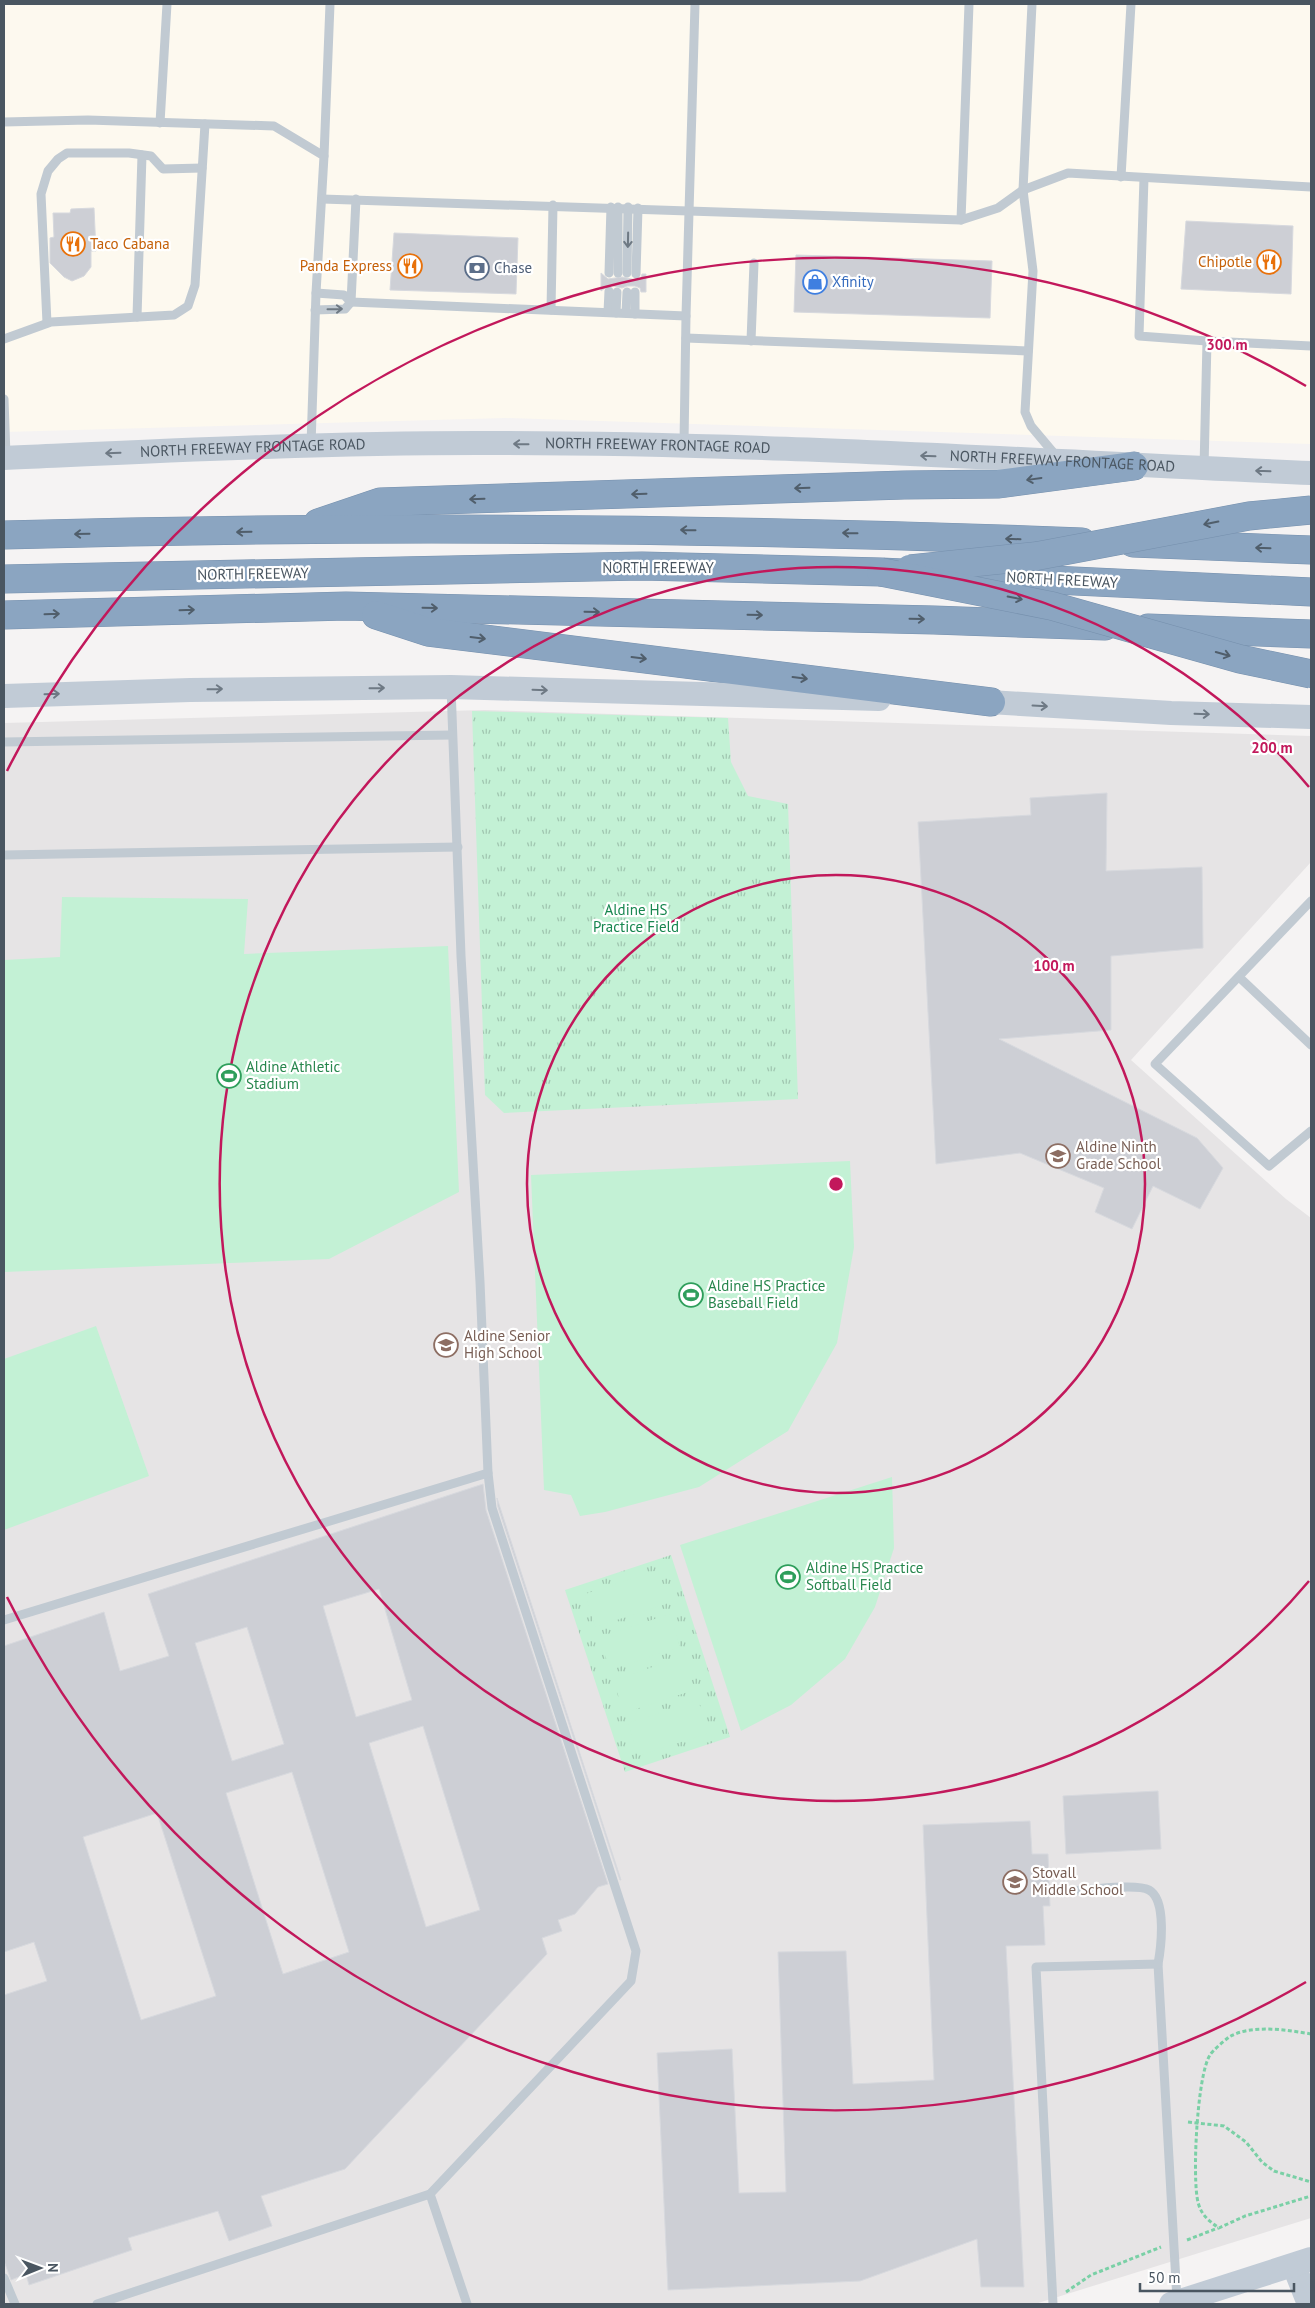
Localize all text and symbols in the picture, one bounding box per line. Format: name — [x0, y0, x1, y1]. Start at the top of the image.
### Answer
restaurant icon: Taco Cabana — [60, 231, 86, 257]
one-way arrow — [623, 232, 633, 248]
place label: Taco Cabana — [90, 234, 170, 253]
restaurant icon: Chipotle — [1256, 249, 1282, 275]
place label: Chipotle — [1198, 252, 1252, 271]
restaurant icon: Panda Express — [397, 253, 423, 279]
bank icon: Chase — [464, 255, 490, 281]
place label: Panda Express — [300, 256, 392, 275]
place label: Chase — [494, 258, 532, 277]
shop icon: Xfinity — [802, 269, 828, 295]
place label: Xfinity — [832, 272, 874, 291]
one-way arrow — [326, 304, 343, 314]
text: 300 m — [1206, 335, 1248, 354]
street label: NORTH FREEWAY FRONTAGE ROAD — [545, 433, 771, 457]
street label: NORTH FREEWAY FRONTAGE ROAD — [140, 434, 366, 461]
one-way arrow — [513, 439, 529, 448]
street label: NORTH FREEWAY FRONTAGE ROAD — [949, 446, 1176, 476]
one-way arrow — [106, 449, 122, 458]
one-way arrow — [920, 451, 936, 460]
one-way arrow — [1255, 466, 1271, 475]
one-way arrow — [1026, 475, 1042, 485]
one-way arrow — [794, 483, 810, 493]
one-way arrow — [631, 489, 647, 498]
one-way arrow — [469, 494, 486, 504]
one-way arrow — [1203, 519, 1219, 529]
one-way arrow — [680, 525, 696, 535]
one-way arrow — [237, 527, 253, 537]
one-way arrow — [74, 529, 90, 539]
one-way arrow — [843, 529, 859, 538]
one-way arrow — [1005, 534, 1021, 544]
one-way arrow — [1255, 544, 1271, 553]
street label: NORTH FREEWAY — [602, 558, 714, 577]
street label: NORTH FREEWAY — [197, 563, 310, 584]
street label: NORTH FREEWAY — [1006, 567, 1119, 592]
one-way arrow — [1007, 594, 1023, 604]
one-way arrow — [421, 603, 437, 612]
one-way arrow — [178, 605, 195, 615]
one-way arrow — [584, 607, 600, 616]
one-way arrow — [44, 609, 60, 618]
one-way arrow — [746, 611, 762, 620]
one-way arrow — [909, 615, 925, 624]
one-way arrow — [469, 633, 485, 643]
one-way arrow — [1214, 649, 1230, 659]
one-way arrow — [631, 653, 647, 663]
one-way arrow — [792, 673, 808, 683]
one-way arrow — [369, 683, 385, 693]
one-way arrow — [207, 685, 223, 694]
one-way arrow — [532, 685, 548, 694]
one-way arrow — [44, 690, 60, 699]
one-way arrow — [1032, 702, 1048, 711]
one-way arrow — [1194, 709, 1210, 718]
text: 200 m — [1251, 738, 1293, 757]
park label: Aldine HS Practice Field — [593, 900, 679, 936]
text: 100 m — [1033, 956, 1075, 975]
place label: Aldine Athletic Stadium — [246, 1057, 341, 1093]
sports icon: Aldine Athletic Stadium — [216, 1063, 242, 1089]
place label: Aldine Ninth Grade School — [1076, 1137, 1161, 1173]
school or university icon: Aldine Ninth Grade School — [1045, 1143, 1071, 1169]
centre of rings — [827, 1175, 845, 1193]
place label: Aldine HS Practice Baseball Field — [708, 1276, 825, 1312]
sports icon: Aldine HS Practice Baseball Field — [678, 1282, 704, 1308]
place label: Aldine Senior High School — [464, 1326, 550, 1362]
school or university icon: Aldine Senior High School — [433, 1332, 459, 1358]
place label: Aldine HS Practice Softball Field — [806, 1558, 923, 1594]
sports icon: Aldine HS Practice Softball Field — [775, 1564, 801, 1590]
place label: Stovall Middle School — [1032, 1863, 1124, 1899]
school or university icon: Stovall Middle School — [1002, 1869, 1028, 1895]
north arrow — [15, 2243, 65, 2293]
scale bar — [1140, 2260, 1294, 2292]
text: N — [44, 2263, 62, 2273]
text: 50 m — [1148, 2268, 1181, 2287]

